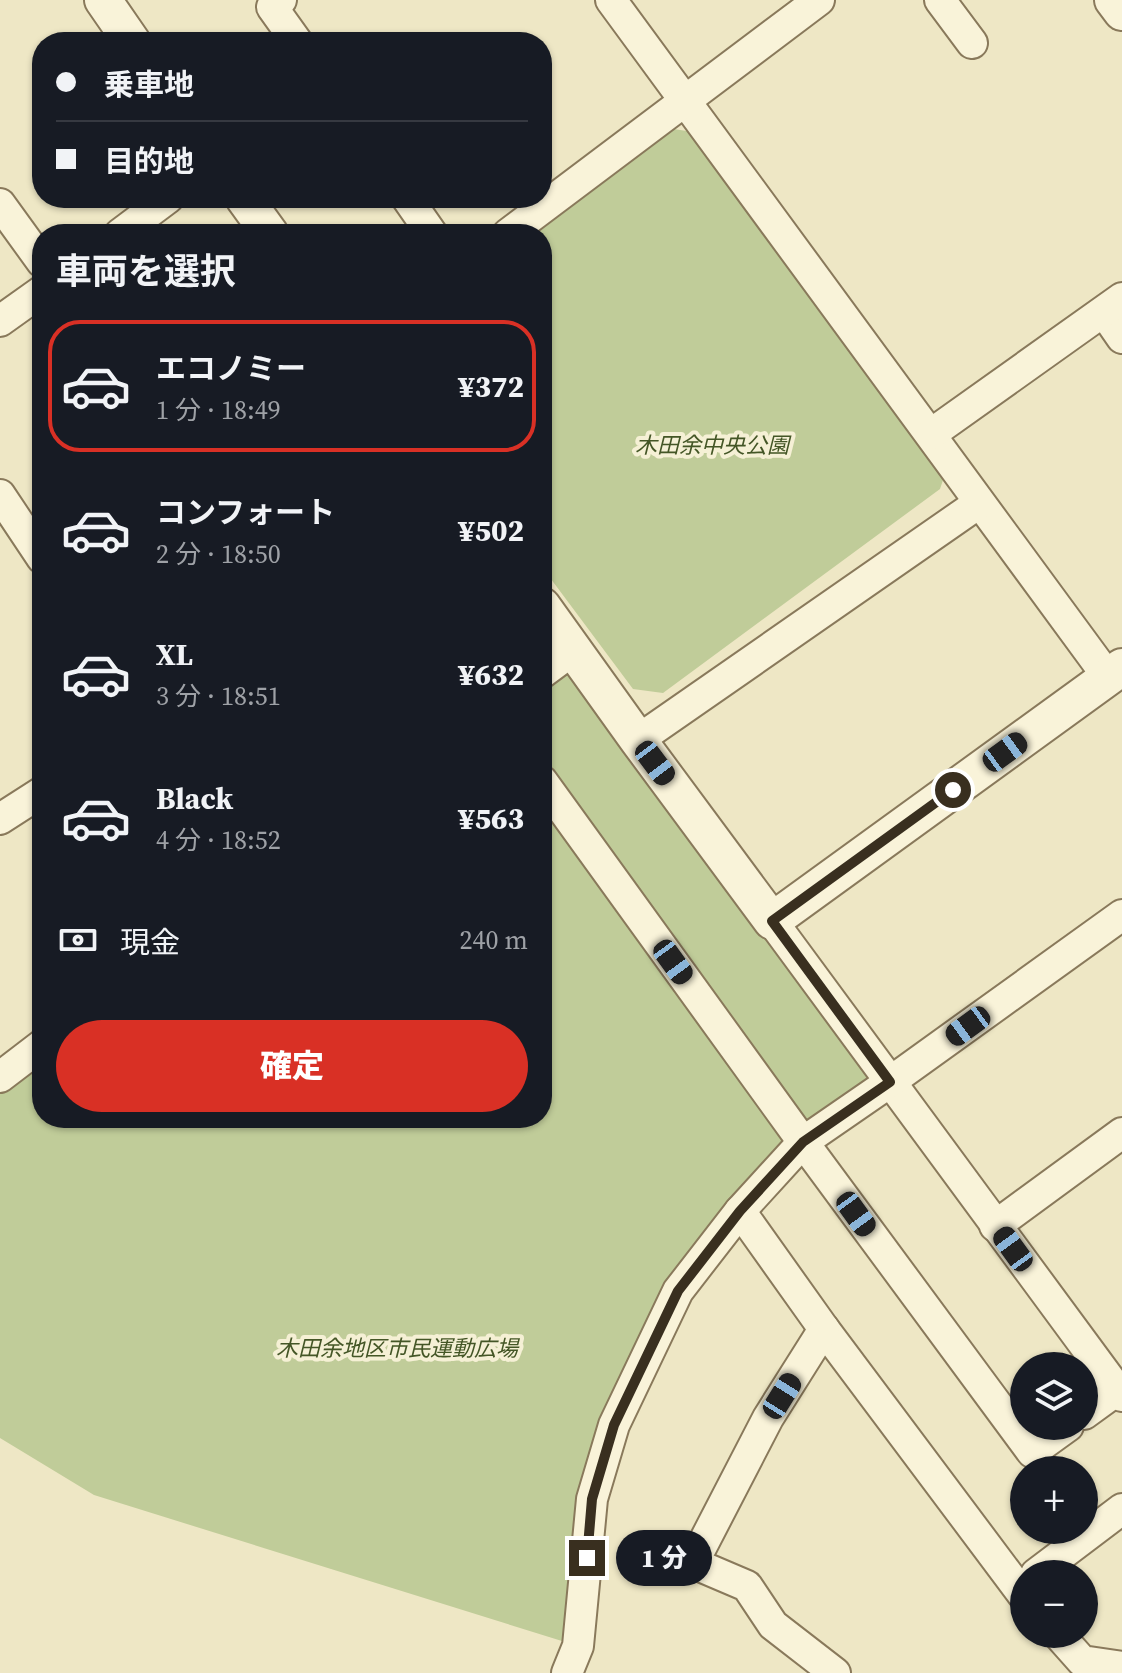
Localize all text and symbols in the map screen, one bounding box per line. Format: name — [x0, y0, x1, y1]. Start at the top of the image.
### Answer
text: 乗車地 — [104, 64, 194, 105]
text: 目的地 — [104, 141, 194, 182]
text: 車両を選択 — [56, 247, 236, 296]
text: エコノミー — [156, 348, 306, 389]
icon: car — [60, 350, 132, 422]
text: ¥372 — [458, 366, 524, 407]
text: 1 分 · 18:49 — [156, 392, 281, 428]
park label: 木田余中央公園 — [635, 430, 792, 460]
text: コンフォート — [156, 492, 335, 533]
icon: car — [60, 494, 132, 566]
text: ¥502 — [458, 510, 524, 551]
text: 2 分 · 18:50 — [156, 536, 281, 572]
text: XL — [156, 634, 193, 675]
icon: car — [60, 638, 132, 710]
text: ¥632 — [458, 654, 524, 695]
text: 3 分 · 18:51 — [156, 678, 281, 714]
car — [979, 728, 1031, 776]
car — [631, 737, 679, 789]
route start — [935, 772, 971, 808]
text: Black — [156, 778, 233, 819]
icon: car — [60, 782, 132, 854]
text: ¥563 — [458, 798, 524, 839]
text: 4 分 · 18:52 — [156, 822, 281, 858]
icon: cash — [56, 918, 100, 962]
text: 現金 — [120, 922, 180, 963]
text: 240 m — [460, 922, 528, 958]
car — [649, 936, 697, 988]
car — [942, 1002, 994, 1050]
button: 確定 — [56, 1020, 528, 1112]
car — [832, 1188, 880, 1240]
car — [989, 1223, 1037, 1275]
park label: 木田余地区市民運動広場 — [276, 1333, 521, 1363]
map controls — [1010, 1352, 1098, 1648]
button: layers — [1010, 1352, 1098, 1440]
car — [759, 1369, 805, 1423]
button: + — [1010, 1456, 1098, 1544]
callout: 1 分 — [615, 1530, 711, 1586]
route end — [569, 1540, 605, 1576]
text: 1 分 — [641, 1540, 687, 1576]
button: − — [1010, 1560, 1098, 1648]

